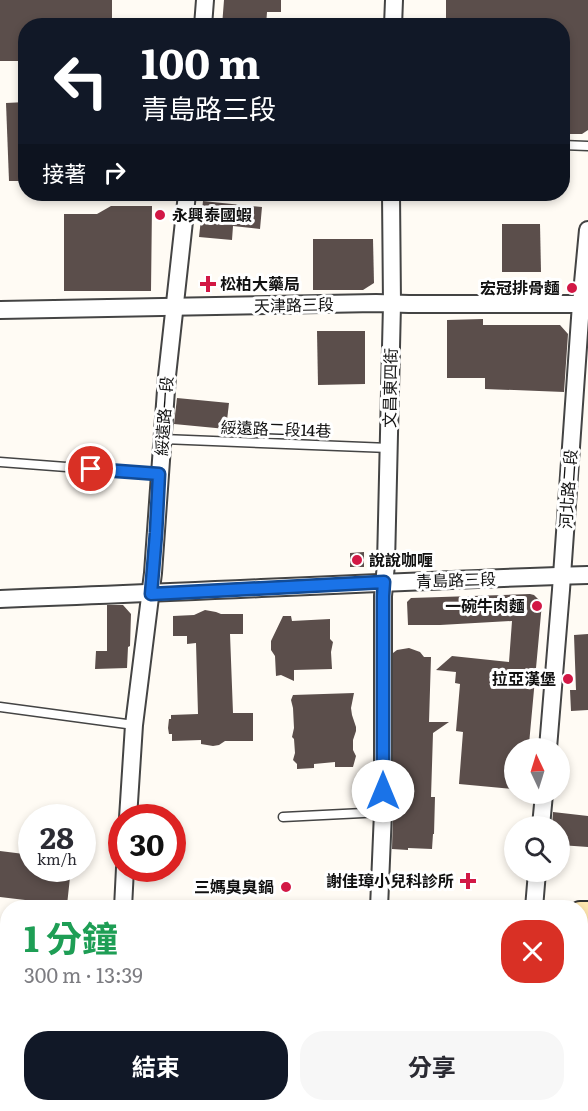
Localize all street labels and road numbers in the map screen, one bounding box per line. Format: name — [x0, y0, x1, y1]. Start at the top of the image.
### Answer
street label: 天津路三段 — [254, 291, 334, 317]
street label: 文昌東四街 — [376, 348, 402, 428]
street label: 綏遠路一段 — [148, 375, 178, 457]
street label: 綏遠路二段14巷 — [220, 414, 332, 442]
street label: 河北路二段 — [552, 448, 582, 530]
street label: 青島路三段 — [416, 566, 496, 592]

